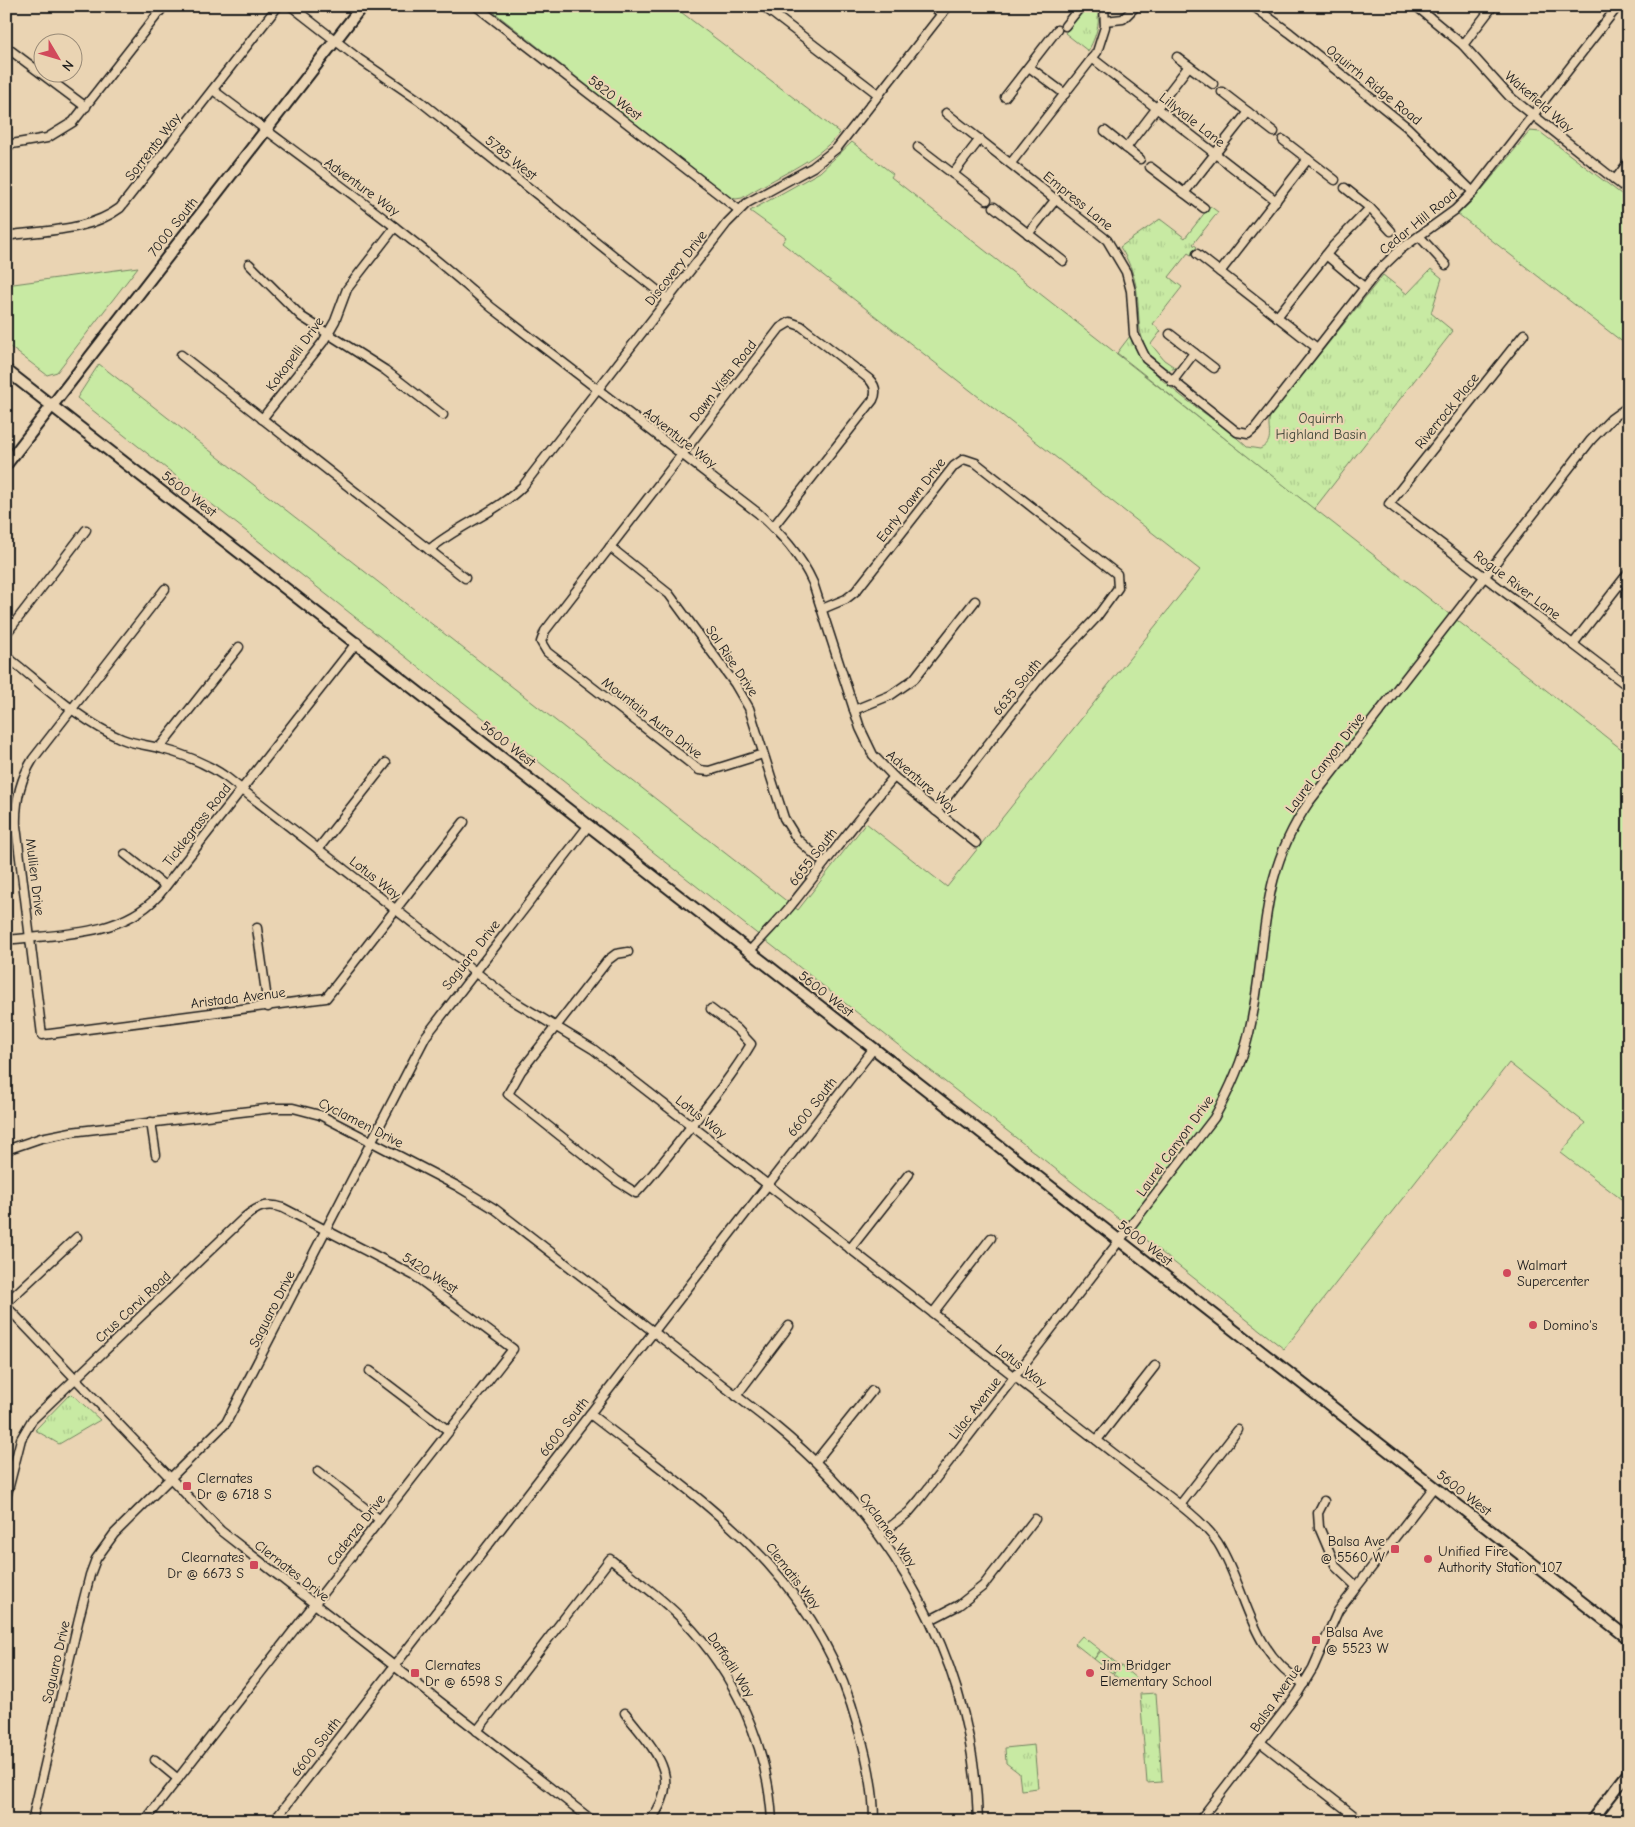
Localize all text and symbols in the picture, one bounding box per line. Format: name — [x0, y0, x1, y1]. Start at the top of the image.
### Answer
north arrow — [32, 32, 82, 82]
street label: Oquirrh Ridge Road — [1323, 41, 1425, 129]
text: N — [58, 57, 77, 75]
street label: Wakefield Way — [1501, 67, 1578, 137]
street label: 5820 West — [585, 72, 646, 125]
street label: Lillyvale Lane — [1156, 89, 1228, 151]
street label: Sorrento Way — [121, 109, 185, 184]
street label: 5785 West — [482, 132, 541, 185]
street label: Adventure Way — [321, 154, 403, 220]
street label: Empress Lane — [1040, 168, 1116, 234]
street label: Cedar Hill Road — [1376, 186, 1460, 258]
street label: 7000 South — [145, 194, 201, 260]
street label: Discovery Drive — [641, 227, 711, 309]
street label: Kokopelli Drive — [262, 314, 328, 394]
street label: Dawn Vista Road — [686, 337, 760, 425]
street label: Riverrock Place — [1411, 370, 1483, 452]
street label: Adventure Way — [640, 404, 721, 472]
park label: Oquirrh Highland Basin — [1276, 410, 1367, 443]
street label: Early Dawn Drive — [873, 455, 949, 545]
street label: 5600 West — [158, 467, 221, 521]
street label: Rogue River Lane — [1470, 547, 1564, 623]
street label: Sol Rise Drive — [702, 622, 762, 700]
street label: 6635 South — [989, 655, 1045, 719]
street label: Mountain Aura Drive — [598, 673, 706, 763]
street label: Laurel Canyon Drive — [1282, 710, 1368, 816]
street label: 5600 West — [477, 717, 540, 771]
street label: Adventure Way — [883, 746, 962, 818]
street label: Ticklegrass Road — [159, 780, 235, 870]
street label: 6655 South — [785, 825, 841, 889]
street label: Mullien Drive — [22, 837, 48, 917]
street label: Lotus Way — [346, 853, 405, 904]
street label: Saguaro Drive — [438, 917, 504, 993]
street label: 5600 West — [795, 967, 858, 1021]
street label: Aristada Avenue — [190, 984, 286, 1012]
street label: 6600 South — [784, 1074, 840, 1140]
street label: Lotus Way — [672, 1092, 731, 1143]
street label: Laurel Canyon Drive — [1133, 1092, 1217, 1200]
street label: Cyclamen Drive — [316, 1094, 406, 1152]
street label: 5600 West — [1114, 1216, 1177, 1270]
street label: 5420 West — [399, 1249, 462, 1298]
place label: Walmart Supercenter — [1517, 1257, 1590, 1290]
marker: Walmart Supercenter — [1501, 1267, 1513, 1279]
street label: Crus Corvi Road — [92, 1268, 174, 1346]
street label: Saguaro Drive — [245, 1268, 299, 1350]
place label: Domino's — [1543, 1317, 1598, 1334]
marker: Domino's — [1527, 1319, 1539, 1331]
street label: Lotus Way — [992, 1341, 1051, 1392]
street label: Lilac Avenue — [945, 1373, 1005, 1443]
street label: 6600 South — [536, 1394, 592, 1460]
street label: 5600 West — [1433, 1466, 1496, 1520]
place label: Clernates Dr @ 6718 S — [197, 1470, 272, 1503]
marker: Clernates Dr @ 6718 S — [181, 1480, 193, 1492]
street label: Cyclamen Way — [855, 1490, 921, 1571]
street label: Cadenza Drive — [323, 1491, 389, 1569]
place label: Balsa Ave @ 5560 W — [1321, 1533, 1386, 1566]
street label: Clernates Drive — [251, 1536, 333, 1606]
street label: Clematis Way — [762, 1539, 825, 1613]
marker: Balsa Ave @ 5560 W — [1389, 1543, 1401, 1555]
place label: Unified Fire Authority Station 107 — [1438, 1543, 1563, 1576]
place label: Clearnates Dr @ 6673 S — [167, 1549, 244, 1582]
marker: Unified Fire Authority Station 107 — [1422, 1553, 1434, 1565]
marker: Clearnates Dr @ 6673 S — [248, 1559, 260, 1571]
street label: Saguaro Drive — [38, 1619, 74, 1705]
place label: Balsa Ave @ 5523 W — [1326, 1624, 1390, 1657]
street label: Daffodil Way — [704, 1629, 759, 1701]
marker: Balsa Ave @ 5523 W — [1310, 1634, 1322, 1646]
place label: Clernates Dr @ 6598 S — [425, 1657, 503, 1690]
place label: Jim Bridger Elementary School — [1100, 1657, 1212, 1690]
street label: Balsa Avenue — [1246, 1661, 1306, 1735]
marker: Clernates Dr @ 6598 S — [409, 1667, 421, 1679]
marker: Jim Bridger Elementary School — [1084, 1667, 1096, 1679]
street label: 6600 South — [288, 1714, 344, 1780]

